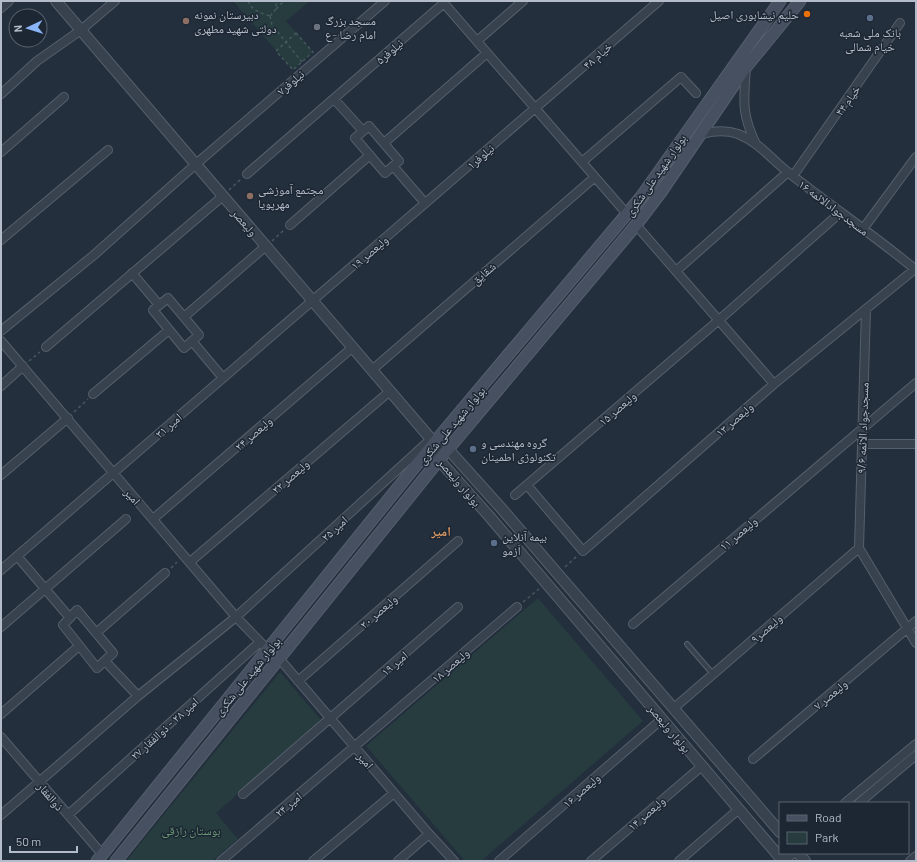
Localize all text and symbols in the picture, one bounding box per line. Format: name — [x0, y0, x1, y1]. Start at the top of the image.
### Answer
place label: دبیرستان نمونه دولتی شهید مطهری — [194, 7, 277, 36]
place label: حلیم نیشابوری اصیل — [710, 7, 799, 23]
north arrow — [8, 8, 48, 48]
marker: حلیم نیشابوری اصیل — [802, 9, 812, 19]
place label: مسجد بزرگ امام رضا -ع — [325, 13, 376, 43]
marker: بانک ملی شعبه خیام شمالی — [865, 13, 875, 23]
marker: دبیرستان نمونه دولتی شهید مطهری — [181, 16, 191, 26]
marker: مسجد بزرگ امام رضا -ع — [312, 22, 322, 32]
text: N — [11, 25, 24, 33]
place label: بانک ملی شعبه خیام شمالی — [839, 25, 901, 55]
street label: نیلوفر۵ — [373, 35, 406, 68]
street label: خیام ۴۸ — [580, 38, 616, 73]
street label: نیلوفر۷ — [274, 66, 307, 99]
street label: خیام ۴۴ — [832, 82, 864, 119]
street label: بولوار شهید علی شکری — [621, 131, 690, 220]
street label: نیلوفر۱ — [464, 140, 497, 173]
street label: مسجدجوادالائمه ۱۶ — [796, 176, 872, 239]
place label: مجتمع آموزشی مهرپویا — [258, 182, 324, 211]
marker: مجتمع آموزشی مهرپویا — [245, 191, 255, 201]
street label: ولیعصر — [228, 205, 261, 239]
street label: ولیعصر ۱۹ — [347, 232, 391, 273]
street label: شقایق — [468, 259, 499, 288]
street label: مسجدجواد الائمه ۹/۶ — [853, 382, 872, 474]
street label: بولوار شهید علی شکری — [414, 383, 489, 468]
street label: ولیعصر ۱۵ — [595, 388, 639, 429]
street label: ولیعصر ۱۳ — [712, 399, 756, 440]
street label: امیر ۳۱ — [152, 410, 185, 441]
street label: ولیعصر ۲۴ — [231, 413, 275, 454]
place label: گروه مهندسی و تکنولوژی اطمینان — [481, 435, 556, 464]
marker: گروه مهندسی و تکنولوژی اطمینان — [468, 444, 478, 454]
street label: بولوار ولیعصر — [434, 454, 484, 510]
street label: ولیعصر ۲۲ — [268, 456, 312, 497]
street label: امیر — [120, 484, 144, 508]
street label: امیر ۲۵ — [318, 512, 351, 544]
street label: ولیعصر ۱۱ — [716, 513, 760, 554]
district label: امیر — [430, 523, 451, 539]
place label: بیمه آنلاین اَزمو — [502, 529, 547, 557]
marker: بیمه آنلاین اَزمو — [489, 538, 499, 548]
street label: ولیعصر ۲۰ — [356, 591, 400, 632]
street label: ولیعصر۹ — [747, 611, 785, 646]
street label: بولوار شهید علی شکری — [211, 634, 284, 719]
street label: ولیعصر ۱۸ — [428, 645, 472, 686]
street label: امیر ۱۹ — [378, 648, 411, 679]
street label: ولیعصر ۷ — [810, 676, 850, 713]
street label: امیر ۲۸ - ذوالفقار ۲۷ — [127, 694, 202, 763]
street label: بولوار ولیعصر — [644, 700, 694, 756]
street label: امیر — [353, 748, 377, 772]
street label: ولیعصر ۱۶ — [559, 770, 603, 811]
street label: ذوالفقار — [34, 778, 67, 813]
street label: امیر ۲۴ — [272, 789, 305, 820]
street label: ولیعصر ۱۴ — [624, 793, 668, 834]
legend — [779, 802, 909, 854]
text: Road — [815, 810, 842, 824]
park label: بوستان رازقی — [161, 823, 221, 838]
scale bar — [10, 828, 77, 854]
text: Park — [815, 830, 839, 844]
text: 50 m — [16, 834, 41, 848]

